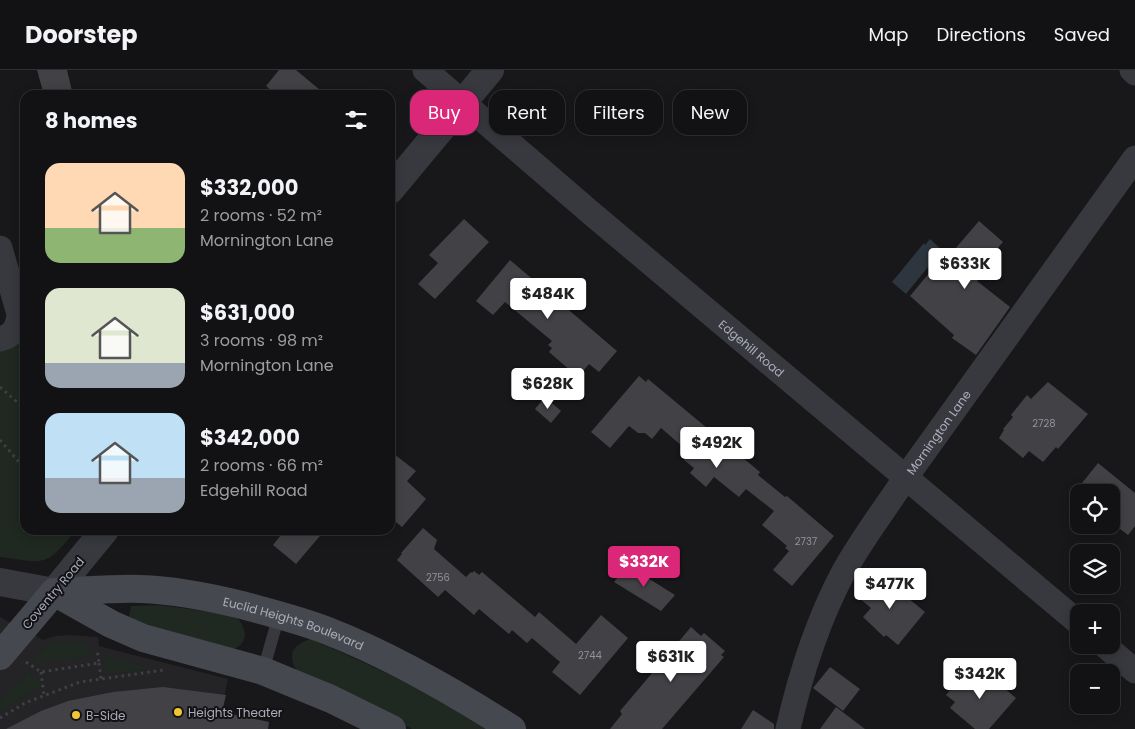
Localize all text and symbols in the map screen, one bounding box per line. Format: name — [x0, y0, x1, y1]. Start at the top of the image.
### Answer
text: Doorstep — [25, 18, 138, 51]
text: Map — [869, 22, 908, 47]
text: Directions — [936, 22, 1026, 47]
text: Saved — [1054, 22, 1110, 47]
chip: Buy — [410, 90, 479, 135]
chip: Rent — [489, 90, 565, 135]
chip: Filters — [575, 90, 663, 135]
chip: New — [673, 90, 747, 135]
text: 8 homes — [45, 106, 137, 135]
icon: filters — [342, 106, 370, 134]
text: $332,000 — [200, 173, 298, 202]
icon: home — [85, 183, 145, 243]
text: 2 rooms · 52 m² — [200, 204, 322, 227]
text: Mornington Lane — [200, 229, 334, 252]
pin: $633K — [930, 248, 1000, 290]
text: $633K — [939, 252, 991, 275]
pin: $484K — [513, 278, 583, 320]
text: $484K — [521, 282, 575, 305]
text: $631,000 — [200, 298, 295, 327]
icon: home — [85, 308, 145, 368]
street label: Edgehill Road — [715, 316, 788, 381]
text: 3 rooms · 98 m² — [200, 329, 323, 352]
text: Mornington Lane — [200, 354, 334, 377]
pin: $628K — [513, 368, 583, 410]
text: $628K — [522, 372, 574, 395]
street label: Mornington Lane — [902, 386, 974, 478]
house number: 2728 — [1032, 416, 1056, 431]
text: $342,000 — [200, 423, 300, 452]
pin: $492K — [682, 426, 752, 469]
text: $492K — [691, 431, 743, 454]
icon: home — [85, 433, 145, 493]
text: 2 rooms · 66 m² — [200, 454, 323, 477]
text: Edgehill Road — [200, 479, 308, 502]
map controls — [1070, 484, 1120, 714]
button: locate — [1070, 484, 1120, 534]
house number: 2737 — [795, 534, 818, 549]
button: layers — [1070, 544, 1120, 594]
pin: $332K — [609, 546, 679, 588]
text: $332K — [619, 550, 669, 573]
street label: Coventry Road — [18, 554, 88, 632]
pin: $477K — [855, 568, 925, 610]
house number: 2756 — [426, 570, 450, 585]
text: $477K — [865, 572, 915, 595]
street label: Euclid Heights Boulevard — [221, 592, 367, 654]
button: + — [1070, 604, 1120, 654]
pin: $631K — [636, 640, 706, 683]
text: $631K — [647, 645, 695, 668]
house number: 2744 — [578, 648, 602, 663]
pin: $342K — [945, 658, 1015, 700]
text: $342K — [954, 662, 1006, 685]
button: − — [1070, 664, 1120, 714]
place label: Heights Theater — [188, 704, 283, 721]
marker: Heights Theater — [172, 706, 184, 718]
place label: B-Side — [86, 707, 126, 724]
marker: B-Side — [70, 709, 82, 721]

